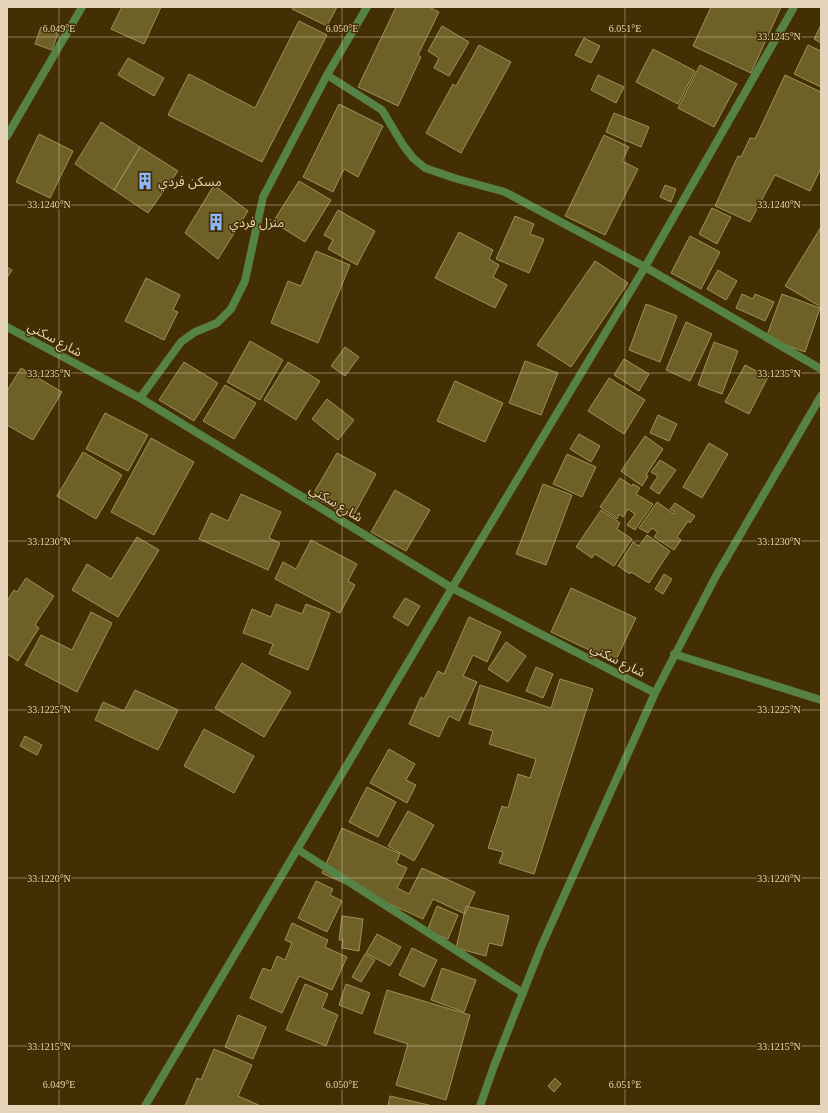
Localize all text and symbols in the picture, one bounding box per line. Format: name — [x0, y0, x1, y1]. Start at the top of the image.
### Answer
text: 6.049°E — [43, 23, 75, 34]
text: 6.050°E — [326, 23, 358, 34]
text: 6.051°E — [609, 23, 641, 34]
text: 33.1245°N — [757, 31, 801, 42]
building icon: مسكن فردي — [135, 171, 155, 191]
place label: مسكن فردي — [158, 174, 222, 192]
text: 33.1240°N — [27, 199, 71, 210]
text: 33.1240°N — [757, 199, 801, 210]
building icon: منزل فردي — [206, 212, 226, 232]
place label: منزل فردي — [229, 215, 285, 233]
street label: شارع سكني — [24, 318, 85, 362]
text: 33.1235°N — [27, 368, 71, 379]
text: 33.1235°N — [757, 368, 801, 379]
street label: شارع سكني — [305, 481, 365, 527]
text: 33.1230°N — [27, 536, 71, 547]
text: 33.1230°N — [757, 536, 801, 547]
street label: شارع سكني — [587, 640, 648, 683]
text: 33.1225°N — [27, 704, 71, 715]
text: 33.1225°N — [757, 704, 801, 715]
text: 33.1220°N — [27, 873, 71, 884]
text: 33.1220°N — [757, 873, 801, 884]
text: 33.1215°N — [27, 1041, 71, 1052]
text: 33.1215°N — [757, 1041, 801, 1052]
text: 6.049°E — [43, 1079, 75, 1090]
text: 6.050°E — [326, 1079, 358, 1090]
text: 6.051°E — [609, 1079, 641, 1090]

